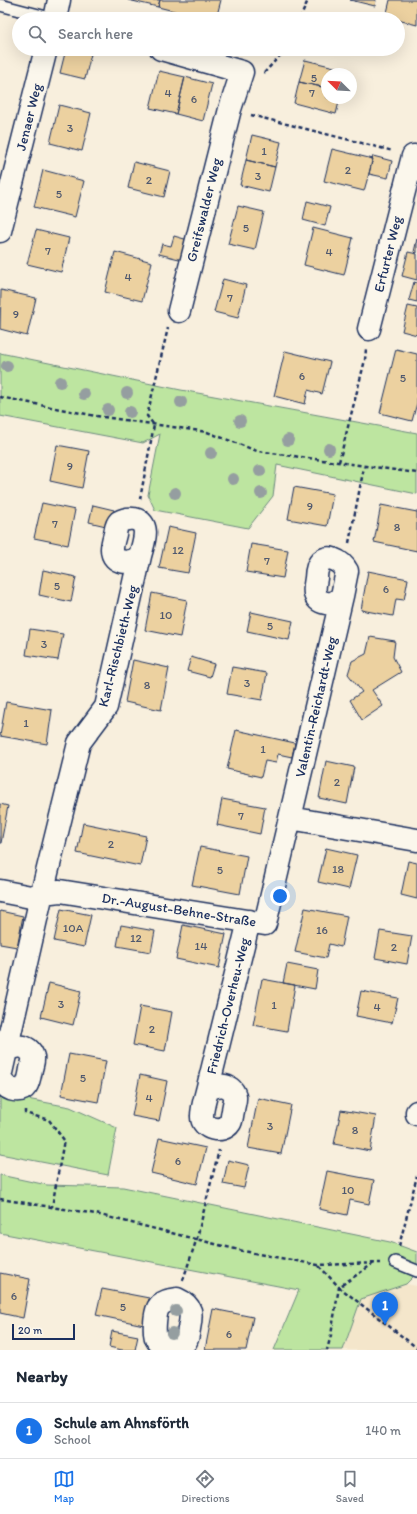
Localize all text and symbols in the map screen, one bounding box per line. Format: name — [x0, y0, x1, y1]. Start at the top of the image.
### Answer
search box — [12, 12, 405, 56]
icon: search — [26, 23, 48, 45]
text: Search here — [58, 25, 133, 43]
north arrow — [321, 68, 357, 104]
house number: 5 — [311, 71, 317, 85]
street label: Jenaer Weg — [12, 81, 46, 152]
house number: 4 — [164, 86, 172, 100]
house number: 7 — [309, 86, 315, 100]
house number: 6 — [191, 92, 197, 106]
house number: 3 — [67, 121, 74, 135]
house number: 1 — [261, 144, 267, 158]
street label: Greifswalder Weg — [183, 155, 225, 264]
house number: 2 — [345, 163, 352, 177]
house number: 3 — [255, 169, 262, 183]
house number: 2 — [146, 173, 153, 187]
house number: 5 — [56, 187, 62, 201]
street label: Erfurter Weg — [370, 213, 406, 294]
house number: 5 — [243, 221, 249, 235]
house number: 7 — [45, 244, 51, 258]
house number: 4 — [325, 245, 333, 259]
house number: 4 — [124, 270, 132, 284]
house number: 7 — [227, 291, 233, 305]
house number: 9 — [13, 307, 19, 321]
house number: 6 — [299, 369, 305, 383]
house number: 5 — [400, 371, 406, 385]
house number: 9 — [67, 459, 73, 473]
house number: 9 — [307, 499, 313, 513]
house number: 7 — [52, 517, 58, 531]
house number: 8 — [394, 520, 401, 534]
house number: 12 — [172, 543, 185, 557]
house number: 7 — [264, 554, 270, 568]
house number: 5 — [54, 579, 60, 593]
street label: Karl-Rischbieth-Weg — [95, 582, 142, 709]
house number: 6 — [383, 582, 389, 596]
house number: 10 — [160, 608, 172, 622]
house number: 5 — [267, 619, 273, 633]
street label: Valentin-Reichardt-Weg — [291, 634, 341, 779]
house number: 3 — [41, 637, 48, 651]
house number: 3 — [244, 676, 251, 690]
house number: 8 — [144, 678, 151, 692]
house number: 1 — [23, 716, 29, 730]
house number: 1 — [260, 742, 266, 756]
house number: 2 — [334, 775, 341, 789]
house number: 7 — [238, 809, 244, 823]
house number: 2 — [108, 837, 115, 851]
house number: 18 — [332, 862, 344, 876]
house number: 5 — [217, 863, 223, 877]
your location — [270, 886, 290, 906]
street label: Dr.-August-Behne-Straße — [101, 889, 258, 931]
house number: 10A — [63, 921, 84, 935]
house number: 16 — [316, 923, 328, 937]
house number: 12 — [130, 931, 143, 945]
street label: Friedrich-Overheu-Weg — [203, 935, 253, 1076]
house number: 14 — [195, 939, 207, 953]
house number: 2 — [391, 940, 398, 954]
house number: 3 — [58, 997, 65, 1011]
house number: 1 — [271, 998, 277, 1012]
house number: 4 — [373, 1000, 381, 1014]
house number: 2 — [149, 1022, 156, 1036]
house number: 5 — [80, 1071, 86, 1085]
house number: 4 — [145, 1091, 153, 1105]
house number: 3 — [267, 1119, 274, 1133]
house number: 8 — [352, 1123, 359, 1137]
house number: 6 — [175, 1154, 181, 1168]
house number: 10 — [342, 1183, 354, 1197]
house number: 6 — [11, 1289, 17, 1303]
pin: 1 — [372, 1292, 398, 1325]
house number: 5 — [120, 1300, 126, 1314]
scale bar — [12, 1322, 75, 1341]
text: 20 m — [18, 1324, 42, 1337]
house number: 6 — [226, 1327, 232, 1341]
text: Nearby — [16, 1366, 68, 1386]
text: Schule am Ahnsförth — [54, 1414, 189, 1432]
text: 1 — [26, 1423, 32, 1438]
text: 140 m — [365, 1423, 401, 1438]
text: School — [54, 1432, 91, 1447]
tab: Map — [53, 1468, 75, 1505]
tab: Directions — [181, 1468, 230, 1505]
tab: Saved — [336, 1468, 364, 1505]

